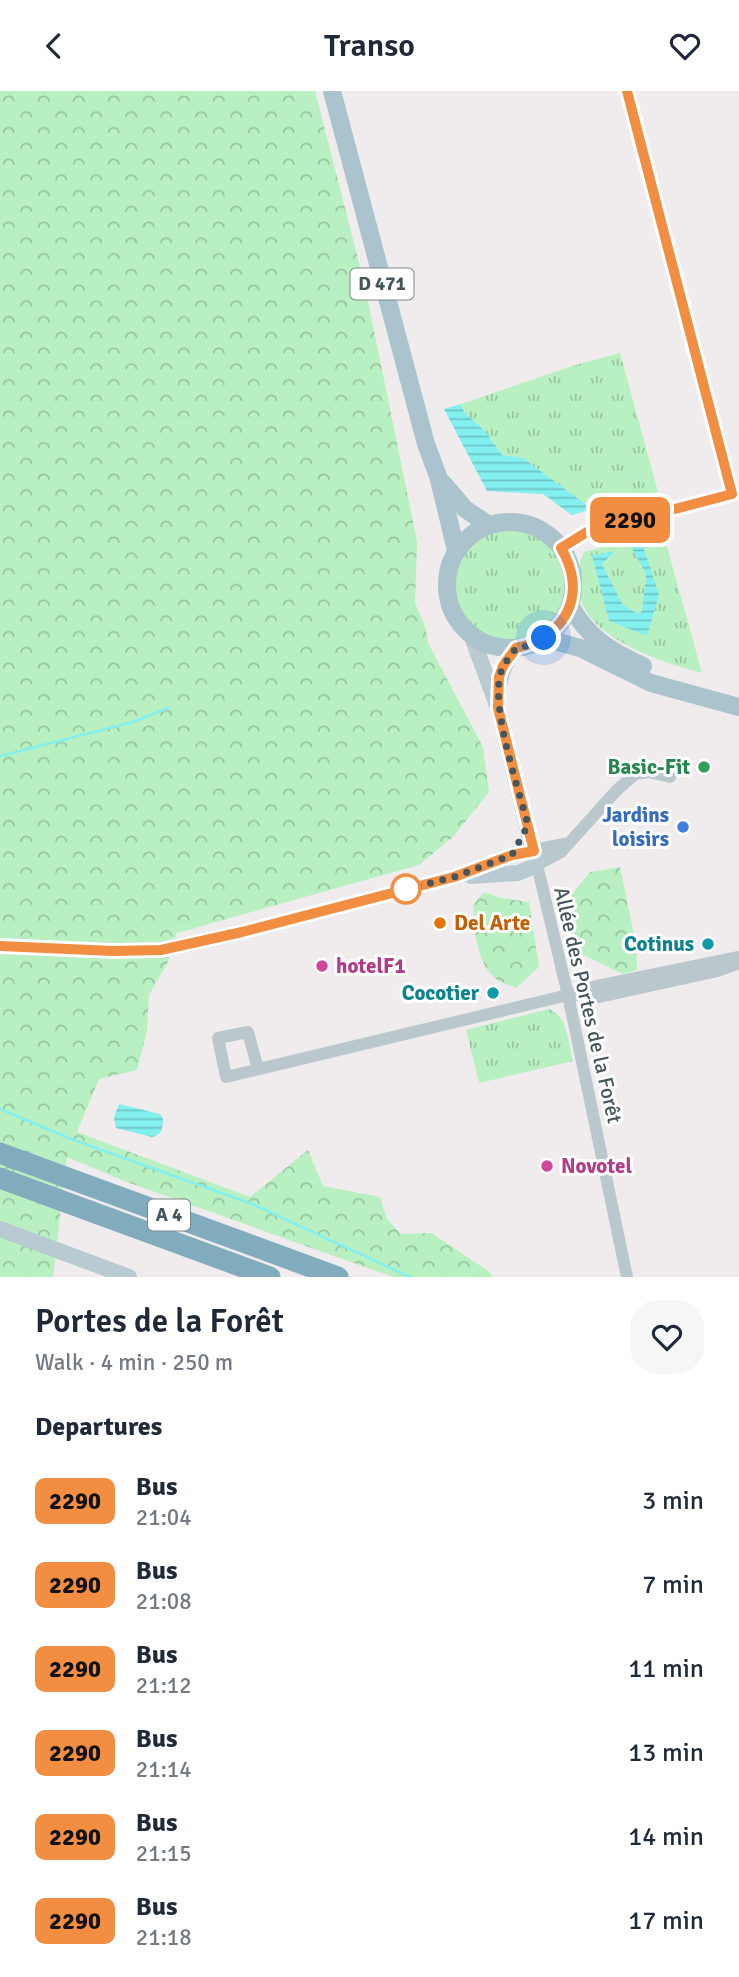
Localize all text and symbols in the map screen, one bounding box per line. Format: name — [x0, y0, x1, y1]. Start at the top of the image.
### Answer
text: Transo — [324, 26, 415, 65]
icon: back — [35, 27, 73, 65]
icon: heart — [666, 27, 704, 65]
road number: D 471 — [350, 269, 414, 300]
line badge: 2290 — [581, 497, 679, 543]
text: 2290 — [604, 505, 656, 535]
your location — [526, 620, 561, 655]
place label: Basic-Fit — [608, 754, 690, 780]
marker: Basic-Fit — [696, 759, 712, 775]
place label: Jardins loisirs — [602, 802, 669, 852]
marker: Jardins loisirs — [675, 819, 691, 835]
unlabelled marker — [391, 874, 421, 904]
street label: Allée des Portes de la Forêt — [548, 884, 628, 1126]
place label: Del Arte — [454, 910, 530, 936]
marker: Del Arte — [432, 915, 448, 931]
place label: Cotinus — [624, 931, 694, 957]
marker: Cotinus — [700, 936, 716, 952]
place label: hotelF1 — [336, 953, 406, 979]
marker: hotelF1 — [314, 958, 330, 974]
place label: Cocotier — [402, 980, 480, 1006]
marker: Cocotier — [485, 985, 501, 1001]
place label: Novotel — [561, 1153, 632, 1179]
marker: Novotel — [539, 1158, 555, 1174]
road number: A 4 — [148, 1199, 190, 1231]
button: heart — [630, 1300, 704, 1374]
text: Portes de la Forêt — [35, 1301, 284, 1342]
text: Walk · 4 min · 250 m — [35, 1348, 233, 1377]
text: Departures — [35, 1411, 162, 1443]
text: Bus — [136, 1471, 178, 1503]
text: 3 min — [642, 1485, 704, 1517]
text: 2290 — [49, 1486, 101, 1516]
text: 21:04 — [136, 1503, 192, 1532]
text: Bus — [136, 1555, 178, 1587]
text: 7 min — [642, 1569, 704, 1601]
text: 2290 — [49, 1570, 101, 1600]
text: 21:08 — [136, 1587, 192, 1616]
text: Bus — [136, 1639, 178, 1671]
text: 11 min — [628, 1653, 704, 1685]
text: 2290 — [49, 1654, 101, 1684]
text: 21:12 — [136, 1671, 192, 1700]
text: Bus — [136, 1723, 178, 1755]
text: 13 min — [628, 1737, 704, 1769]
text: 2290 — [49, 1738, 101, 1768]
text: 21:14 — [136, 1755, 192, 1784]
text: Bus — [136, 1807, 178, 1839]
text: 14 min — [628, 1821, 704, 1853]
text: 2290 — [49, 1822, 101, 1852]
text: 21:15 — [136, 1839, 192, 1868]
text: Bus — [136, 1891, 178, 1923]
text: 17 min — [628, 1905, 704, 1937]
text: 2290 — [49, 1906, 101, 1936]
text: 21:18 — [136, 1923, 192, 1952]

